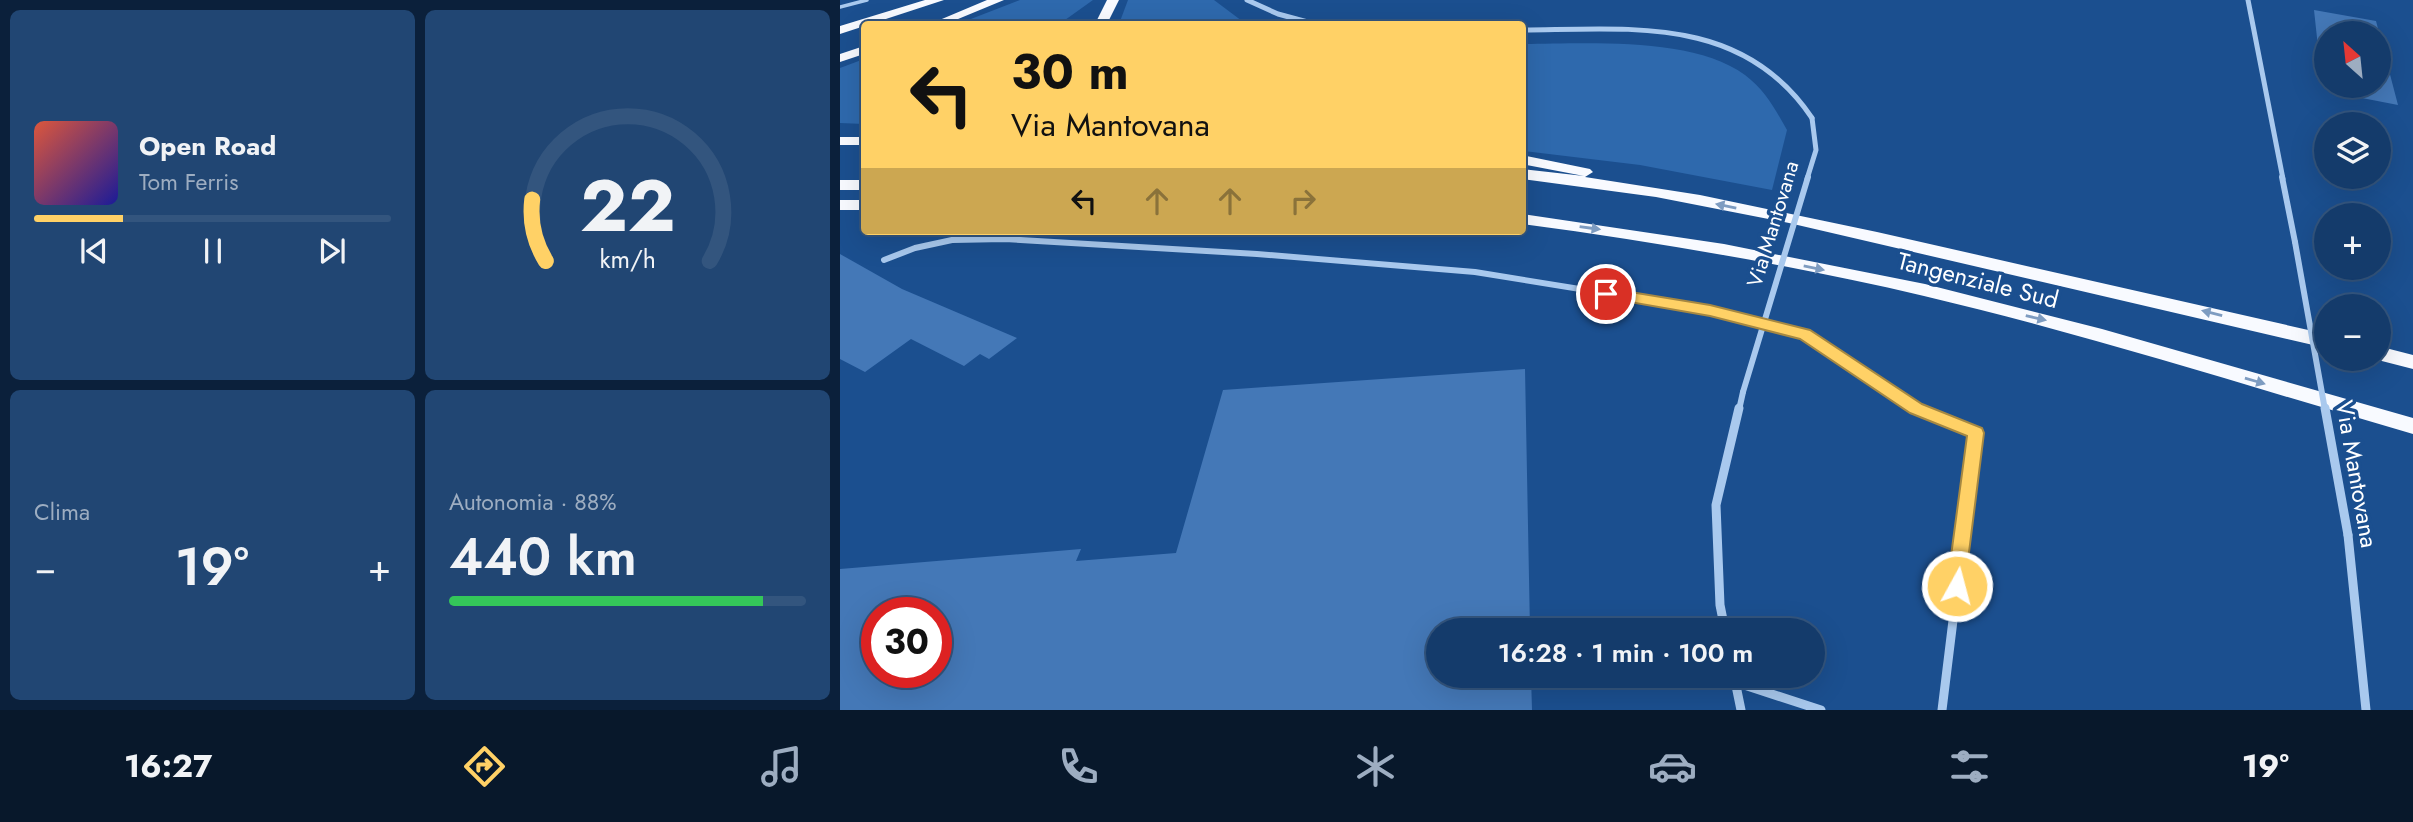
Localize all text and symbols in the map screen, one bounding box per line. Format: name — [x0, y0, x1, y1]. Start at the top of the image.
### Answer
north arrow — [2314, 21, 2390, 98]
map controls — [2314, 21, 2391, 371]
text: 30 m — [1011, 37, 1129, 107]
icon: left — [896, 49, 987, 140]
text: Via Mantovana — [1011, 102, 1210, 148]
button: layers — [2314, 112, 2391, 189]
text: Open Road — [139, 127, 276, 165]
text: 22 — [580, 154, 675, 259]
street label: Via Mantovana — [1740, 157, 1806, 291]
text: Tom Ferris — [139, 165, 238, 199]
icon: left — [1065, 182, 1103, 220]
icon: ahead — [1138, 182, 1176, 220]
icon: ahead — [1211, 182, 1249, 220]
icon: right — [1284, 182, 1322, 220]
one-way arrow — [1715, 201, 1737, 212]
button: + — [2314, 203, 2391, 280]
one-way arrow — [1579, 222, 1601, 233]
icon: previous — [75, 232, 113, 270]
icon: pause — [194, 232, 232, 270]
icon: next — [313, 232, 351, 270]
text: km/h — [599, 241, 656, 277]
street label: Tangenziale Sud — [1894, 243, 2062, 317]
one-way arrow — [1803, 263, 1825, 274]
pin — [1576, 264, 1636, 324]
icon: arrive — [1587, 275, 1625, 313]
button: − — [2314, 294, 2391, 371]
one-way arrow — [2201, 307, 2223, 318]
one-way arrow — [2025, 313, 2047, 324]
one-way arrow — [2244, 376, 2265, 386]
street label: Via Mantovana — [2327, 398, 2387, 550]
text: Autonomia · 88% — [449, 485, 617, 519]
text: Clima — [34, 495, 90, 529]
text: 440 km — [449, 519, 637, 595]
text: 19° — [175, 529, 249, 605]
text: − — [34, 540, 56, 595]
text: + — [368, 540, 391, 595]
position arrow — [1920, 549, 1994, 623]
speed limit sign: 30 — [861, 597, 952, 688]
text: 16:28 · 1 min · 100 m — [1498, 634, 1753, 672]
icon: directions — [460, 742, 509, 791]
icon: music — [757, 742, 806, 791]
icon: phone — [1054, 742, 1103, 791]
icon: climate — [1351, 742, 1400, 791]
icon: car — [1648, 742, 1697, 791]
icon: filters — [1945, 742, 1994, 791]
text: 16:27 — [124, 743, 212, 789]
text: 19° — [2242, 743, 2289, 789]

